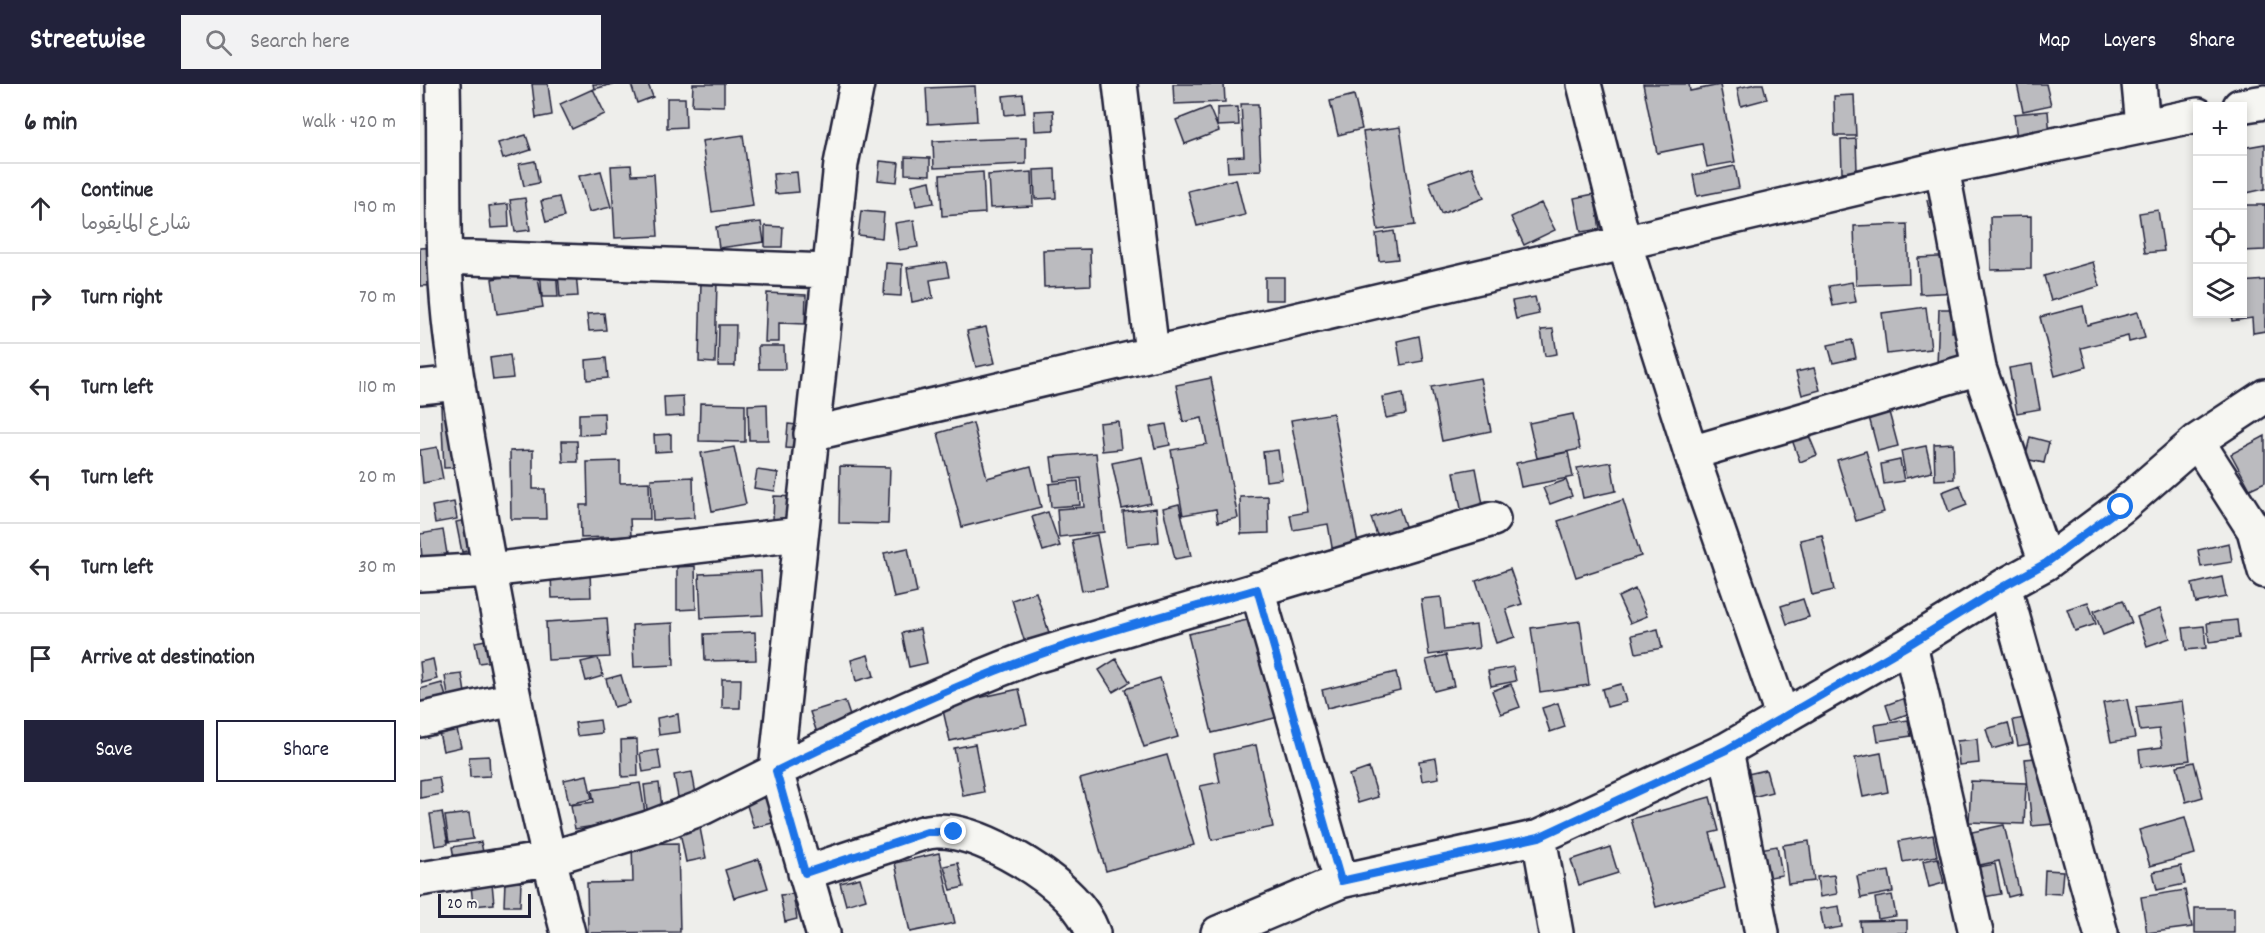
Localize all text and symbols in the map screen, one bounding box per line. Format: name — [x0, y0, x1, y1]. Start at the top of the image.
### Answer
search box — [181, 15, 601, 69]
text: Streetwise — [30, 22, 145, 62]
icon: search — [202, 26, 235, 59]
text: Search here — [250, 27, 350, 58]
text: Map — [2039, 27, 2070, 57]
text: Layers — [2103, 27, 2156, 57]
text: Share — [2189, 27, 2235, 57]
map controls — [2193, 102, 2247, 318]
button: + — [2193, 102, 2247, 156]
text: 6 min — [24, 105, 77, 142]
text: Walk · 420 m — [302, 109, 396, 137]
button: − — [2193, 156, 2247, 210]
text: Continue — [81, 176, 153, 207]
icon: ahead — [24, 192, 57, 225]
text: 190 m — [353, 194, 396, 222]
button: locate — [2193, 210, 2247, 264]
text: شارع المايقوما — [81, 211, 191, 239]
button: layers — [2193, 264, 2247, 318]
icon: right — [24, 282, 57, 315]
text: Turn right — [81, 283, 163, 314]
text: 70 m — [359, 284, 396, 312]
icon: left — [24, 372, 57, 405]
text: Turn left — [81, 373, 153, 404]
text: 110 m — [358, 374, 396, 402]
icon: left — [24, 462, 57, 495]
text: Turn left — [81, 463, 153, 494]
text: 20 m — [358, 464, 396, 492]
route start — [2107, 493, 2133, 519]
icon: left — [24, 552, 57, 585]
text: Turn left — [81, 553, 153, 584]
text: 30 m — [358, 554, 396, 582]
icon: arrive — [24, 642, 57, 675]
text: Arrive at destination — [81, 643, 255, 674]
button: Save — [24, 720, 204, 782]
button: Share — [216, 720, 396, 782]
route end — [940, 818, 966, 844]
scale bar — [438, 891, 531, 918]
text: 20 m — [447, 893, 477, 916]

